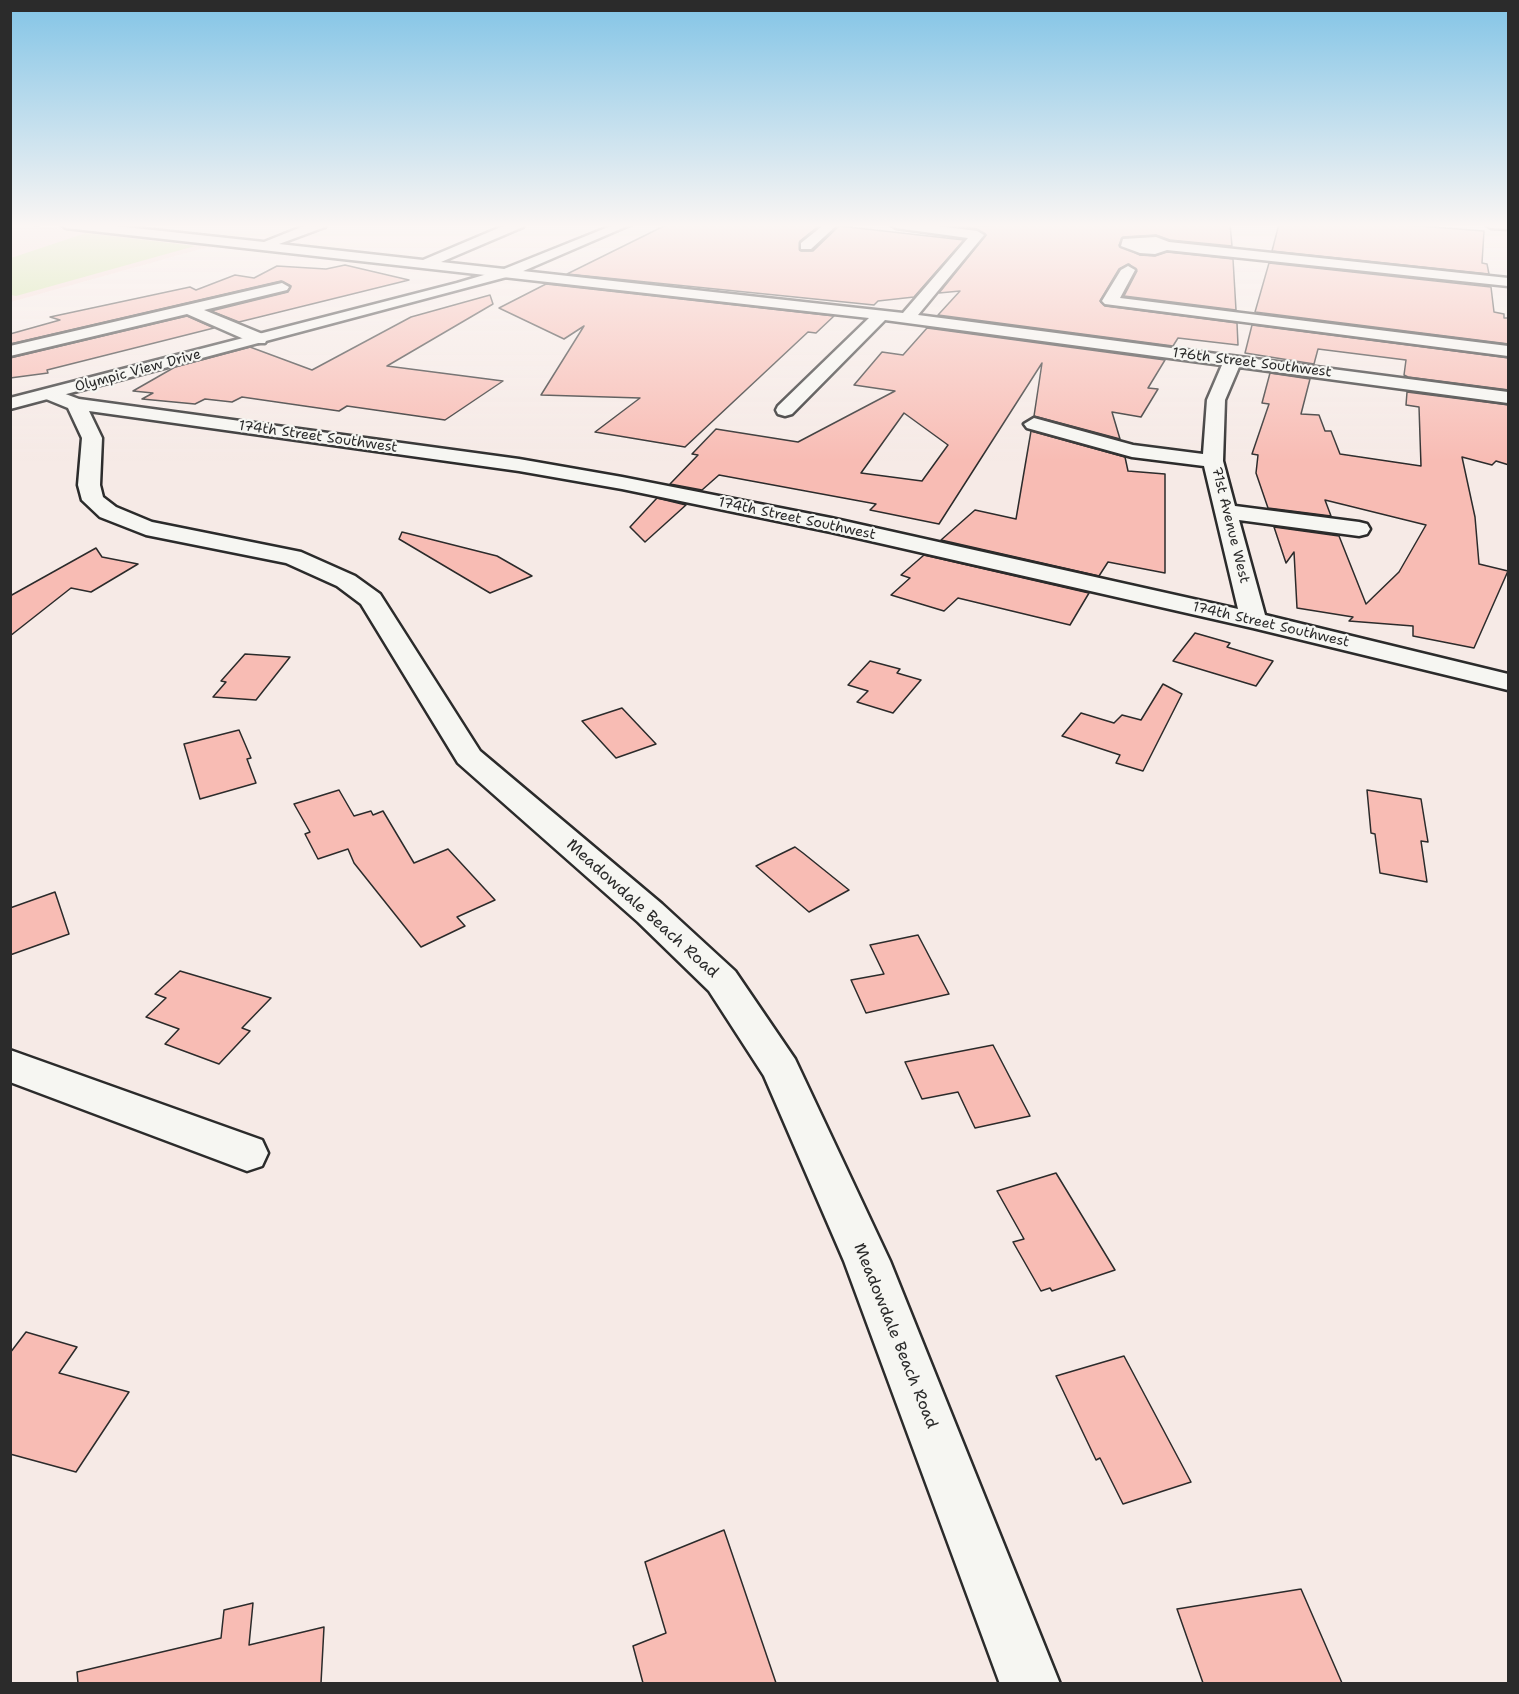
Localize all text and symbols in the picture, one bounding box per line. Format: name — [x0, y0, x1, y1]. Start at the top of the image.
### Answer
street label: 176th Street Southwest — [1172, 345, 1332, 381]
street label: Olympic View Drive — [73, 346, 203, 396]
street label: 174th Street Southwest — [237, 418, 399, 456]
street label: 71st Avenue West — [1207, 465, 1253, 585]
street label: 174th Street Southwest — [717, 494, 877, 544]
street label: 174th Street Southwest — [1191, 599, 1351, 651]
street label: Meadowdale Beach Road — [562, 836, 722, 982]
street label: Meadowdale Beach Road — [849, 1241, 941, 1431]

